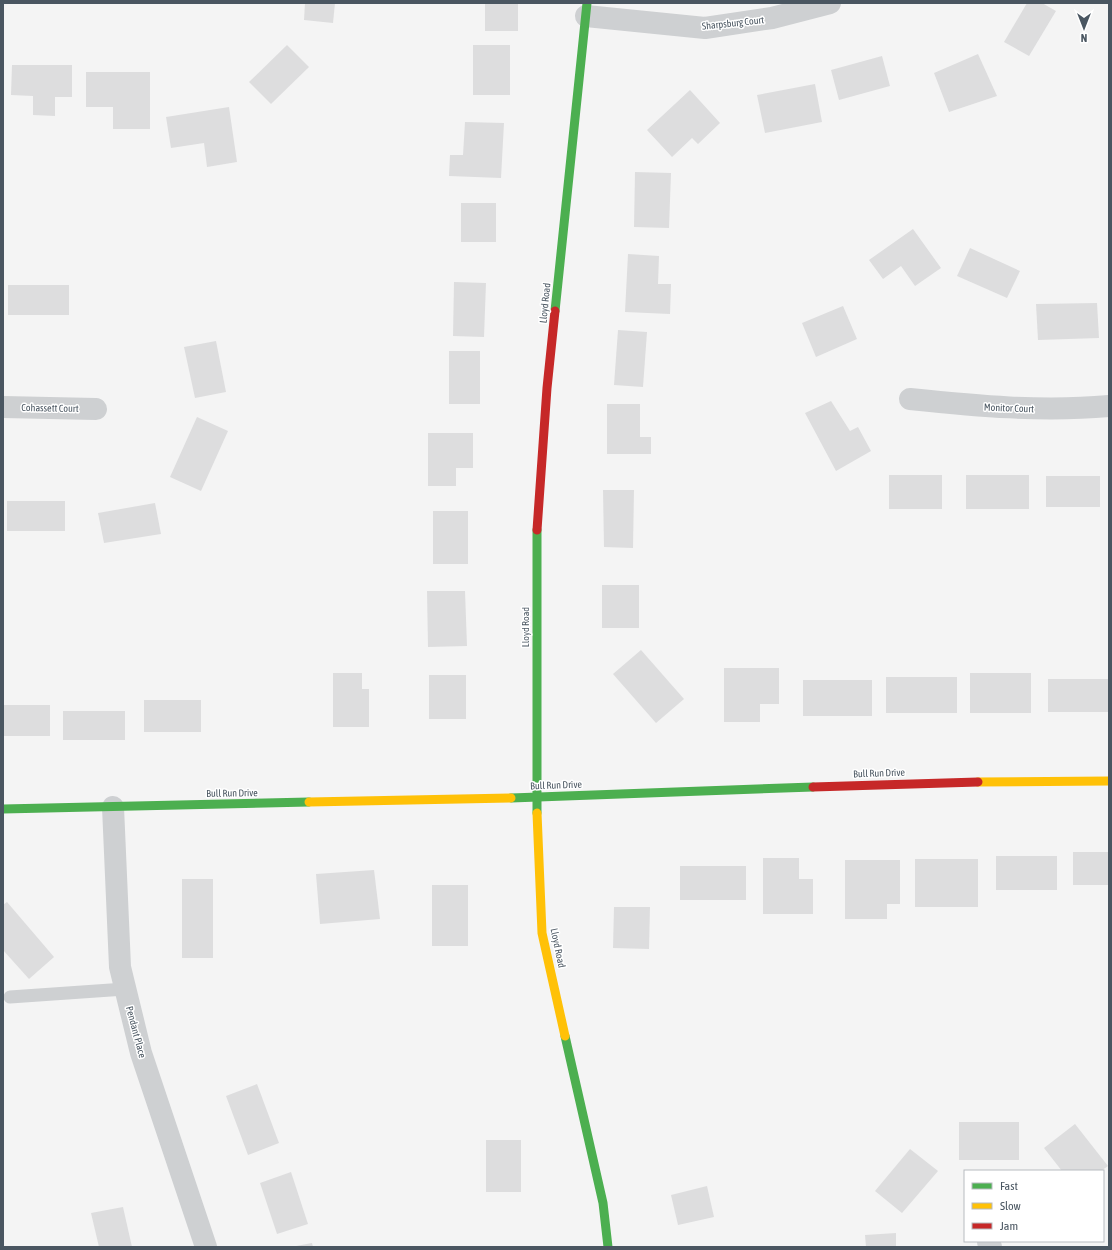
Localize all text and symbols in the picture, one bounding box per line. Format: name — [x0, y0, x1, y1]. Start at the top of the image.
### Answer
north arrow — [1064, 8, 1104, 48]
street label: Sharpsburg Court — [701, 14, 765, 32]
text: N — [1081, 32, 1087, 44]
street label: Lloyd Road — [537, 282, 553, 324]
street label: Cohassett Court — [21, 402, 79, 414]
street label: Monitor Court — [984, 402, 1034, 414]
street label: Lloyd Road — [520, 607, 531, 647]
street label: Bull Run Drive — [853, 767, 905, 779]
street label: Bull Run Drive — [530, 779, 582, 791]
street label: Bull Run Drive — [206, 787, 258, 799]
street label: Lloyd Road — [548, 927, 568, 969]
street label: Pendant Place — [124, 1005, 148, 1060]
legend — [964, 1170, 1104, 1242]
text: Fast — [1000, 1179, 1018, 1193]
text: Slow — [1000, 1199, 1021, 1213]
text: Jam — [1000, 1219, 1018, 1233]

